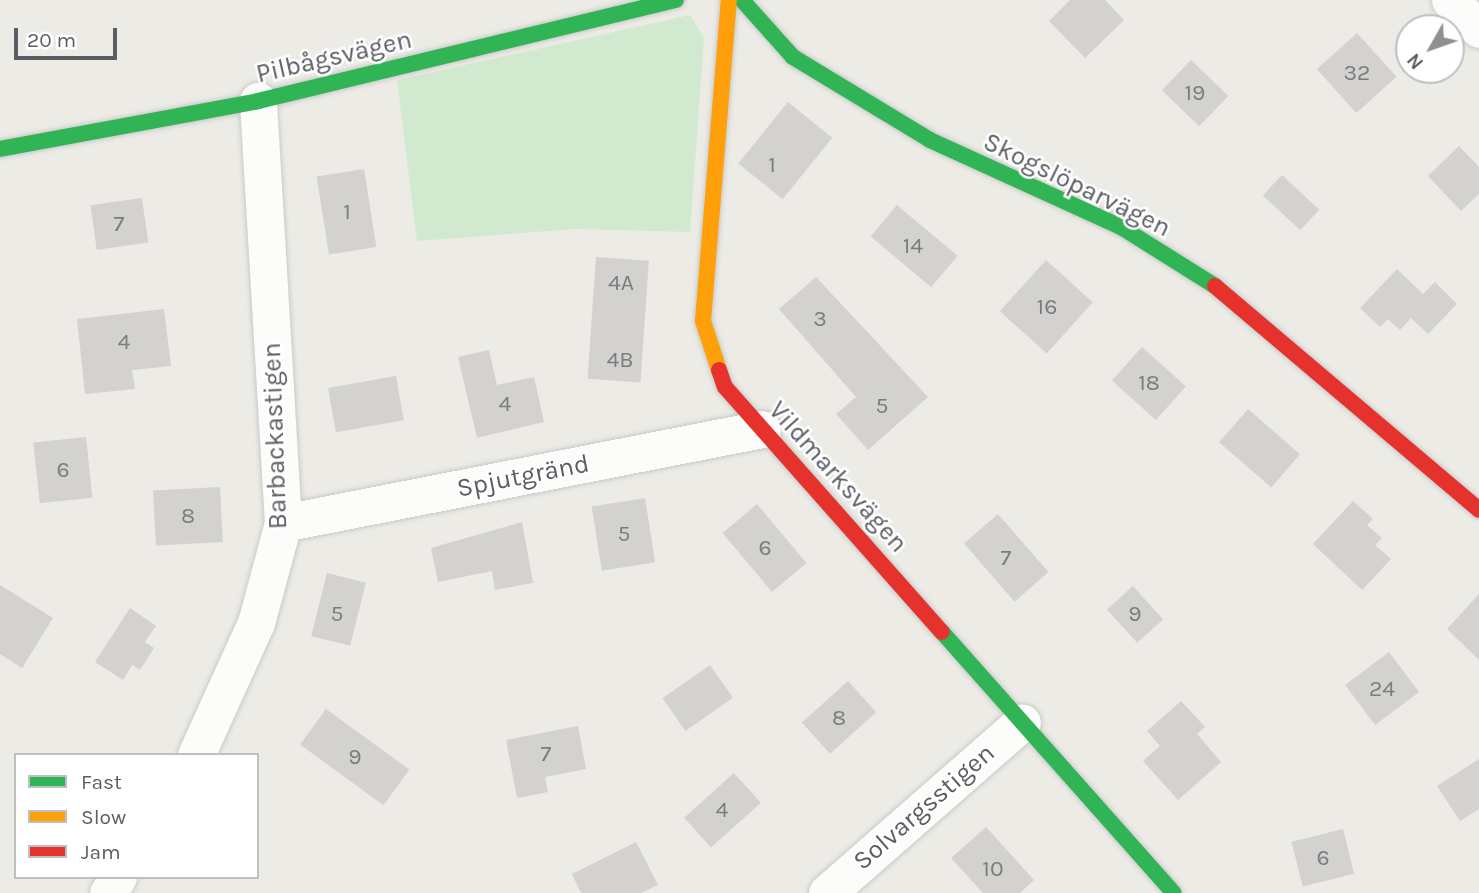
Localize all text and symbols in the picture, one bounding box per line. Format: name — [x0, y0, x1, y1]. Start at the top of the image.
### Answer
scale bar — [18, 14, 121, 58]
north arrow — [1395, 14, 1465, 84]
street label: Pilbågsvägen — [253, 24, 415, 90]
text: 20 m — [27, 28, 76, 52]
text: N — [1403, 49, 1428, 74]
house number: 32 — [1344, 59, 1370, 87]
house number: 19 — [1185, 79, 1205, 107]
street label: Skogslöparvägen — [978, 126, 1176, 244]
house number: 1 — [768, 151, 776, 179]
house number: 1 — [343, 198, 351, 226]
house number: 7 — [114, 210, 124, 238]
house number: 14 — [903, 232, 923, 260]
house number: 4A — [608, 269, 634, 297]
house number: 16 — [1037, 293, 1057, 321]
house number: 3 — [813, 305, 827, 333]
house number: 4 — [118, 328, 130, 356]
street label: Barbackastigen — [256, 342, 294, 530]
house number: 4B — [606, 346, 634, 374]
house number: 18 — [1138, 369, 1160, 397]
house number: 4 — [499, 390, 511, 418]
house number: 5 — [876, 392, 888, 420]
street label: Vildmarksvägen — [762, 395, 914, 559]
street label: Spjutgränd — [454, 448, 592, 504]
house number: 6 — [56, 456, 70, 484]
house number: 8 — [181, 502, 195, 530]
house number: 5 — [618, 520, 630, 548]
house number: 6 — [758, 534, 772, 562]
house number: 7 — [1001, 544, 1011, 572]
house number: 5 — [331, 600, 343, 628]
house number: 9 — [1128, 600, 1142, 628]
house number: 24 — [1369, 675, 1395, 703]
house number: 8 — [832, 704, 846, 732]
street label: Solvargsstigen — [847, 737, 1001, 877]
house number: 7 — [541, 740, 551, 768]
house number: 9 — [348, 743, 362, 771]
legend — [14, 753, 259, 879]
text: Fast — [81, 770, 122, 794]
house number: 4 — [716, 796, 728, 824]
text: Slow — [81, 805, 126, 829]
text: Jam — [81, 840, 121, 864]
house number: 6 — [1316, 844, 1330, 872]
house number: 10 — [982, 855, 1004, 883]

